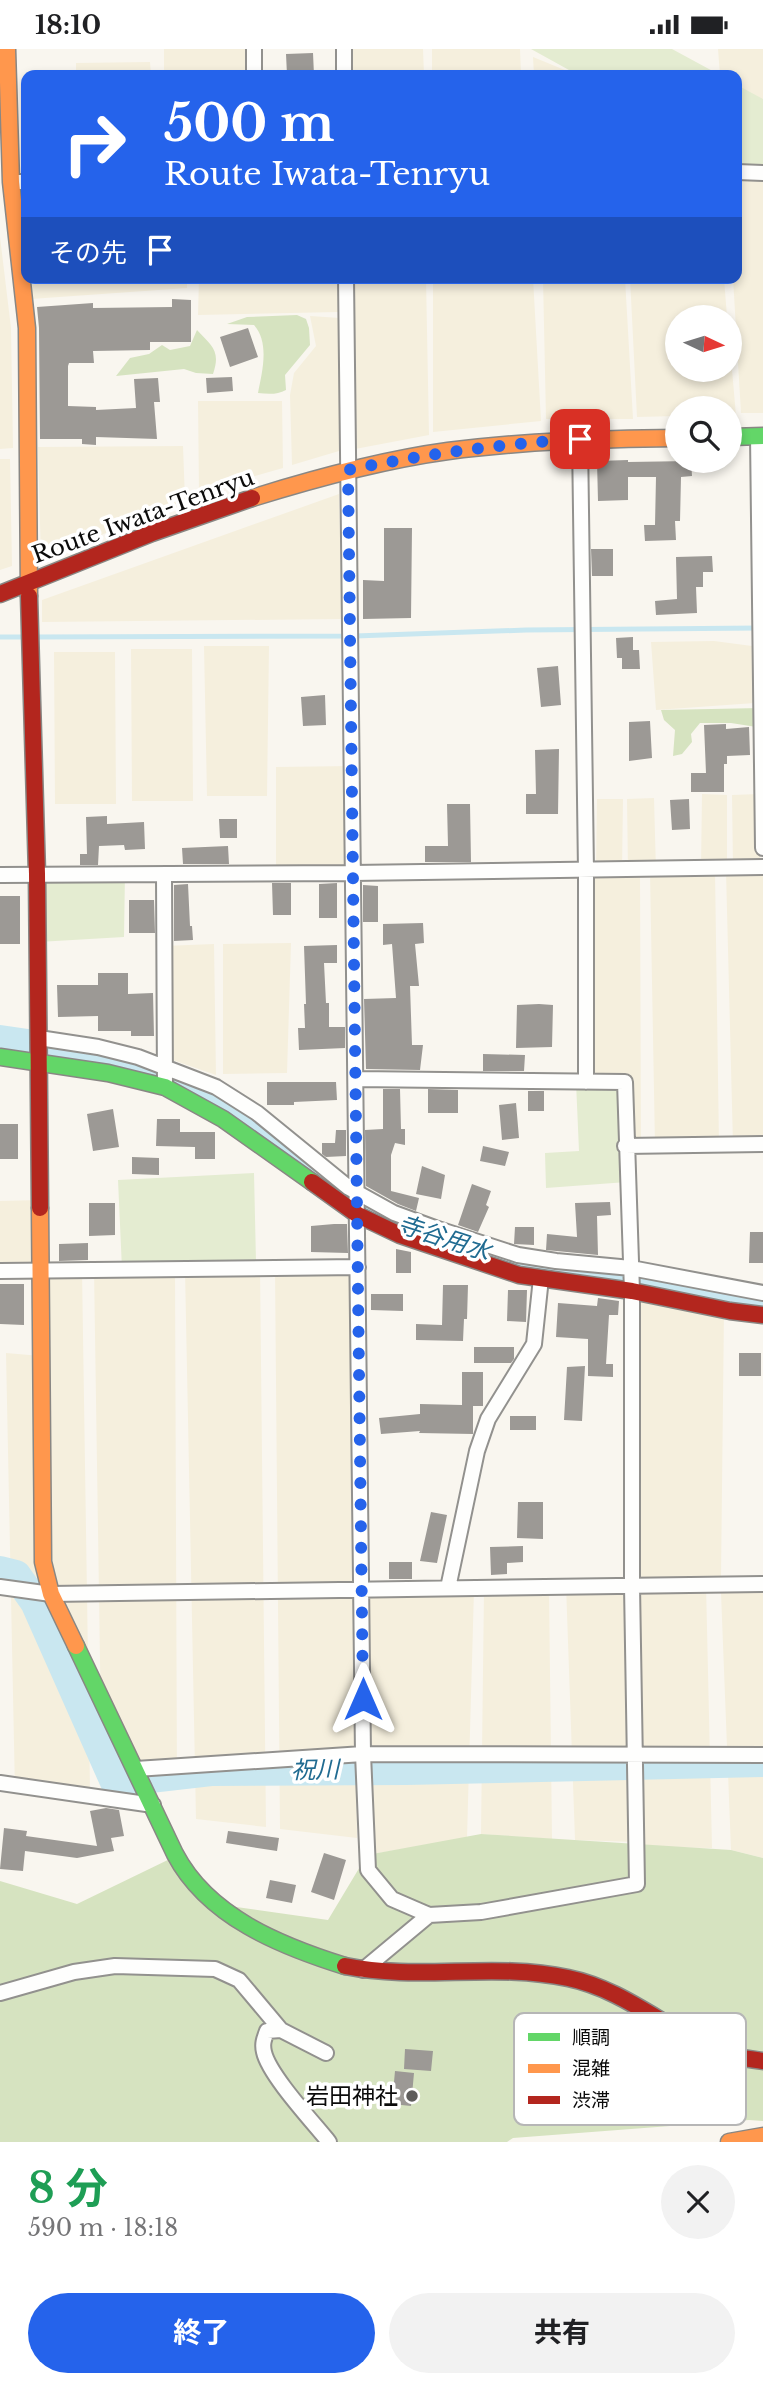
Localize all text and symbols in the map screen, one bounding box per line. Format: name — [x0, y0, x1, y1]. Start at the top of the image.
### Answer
text: 18:10 — [35, 9, 101, 41]
text: 500 m — [164, 93, 334, 154]
icon: right — [49, 98, 140, 189]
text: Route Iwata-Tenryu — [164, 154, 490, 194]
icon: arrive — [141, 231, 179, 269]
text: その先 — [49, 237, 127, 269]
north arrow — [665, 305, 742, 381]
map controls — [665, 305, 742, 473]
button: search — [665, 396, 742, 473]
pin — [550, 409, 610, 469]
icon: arrive — [561, 420, 599, 458]
street label: Route Iwata-Tenryu — [28, 463, 258, 569]
water label: 寺谷用水 — [394, 1209, 497, 1267]
position arrow — [326, 1662, 400, 1736]
water label: 祝川 — [291, 1755, 342, 1784]
legend — [514, 2013, 746, 2125]
text: 順調 — [572, 2026, 610, 2049]
text: 混雑 — [572, 2057, 610, 2080]
place label: 岩田神社 — [306, 2082, 398, 2110]
marker: 岩田神社 — [404, 2088, 420, 2104]
text: 渋滞 — [572, 2089, 610, 2112]
text: 8 分 — [28, 2162, 108, 2214]
button: close — [661, 2165, 735, 2239]
text: 590 m · 18:18 — [28, 2214, 178, 2242]
button: 終了 — [28, 2293, 375, 2373]
button: 共有 — [389, 2293, 735, 2373]

